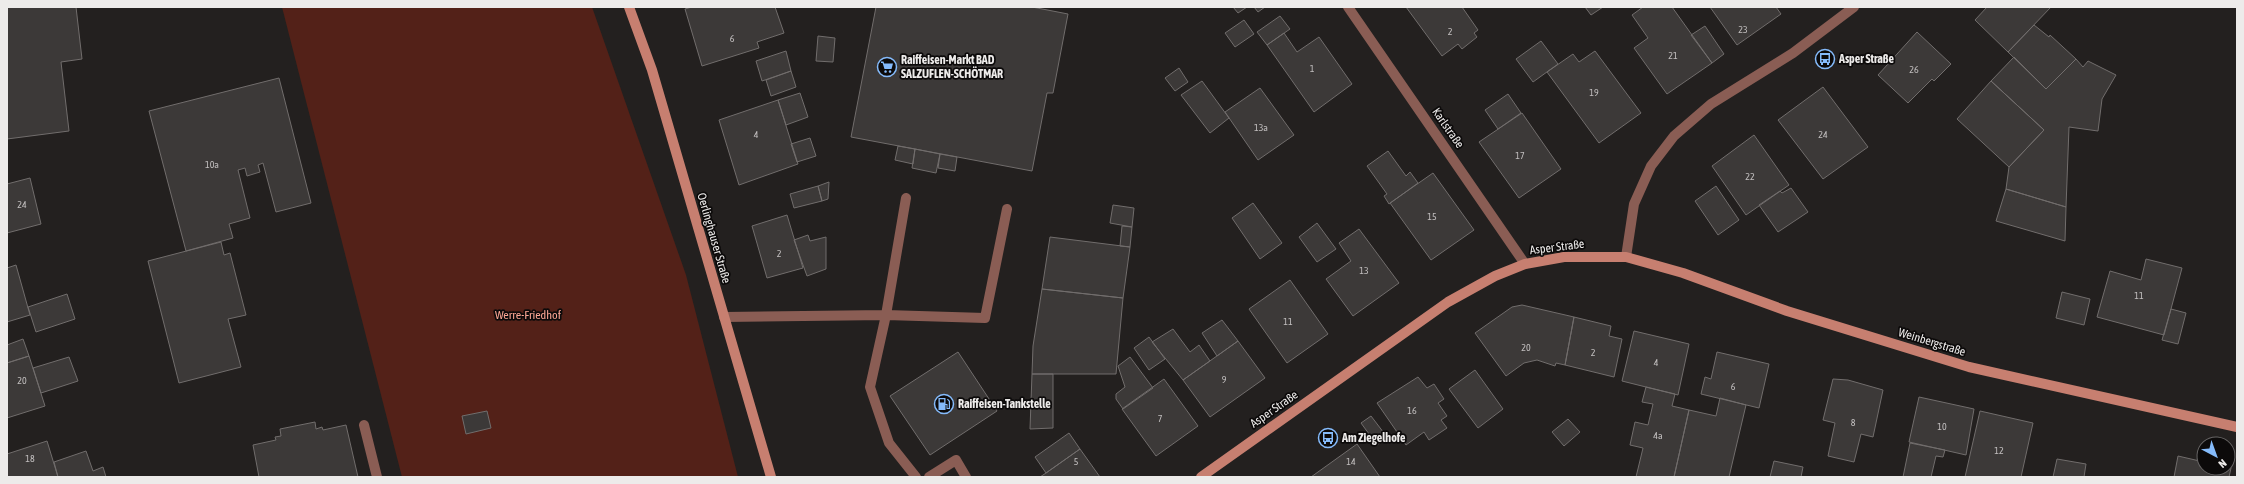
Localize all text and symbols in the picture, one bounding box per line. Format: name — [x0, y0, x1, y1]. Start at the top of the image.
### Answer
house number: 23 — [1738, 24, 1748, 35]
house number: 2 — [1448, 26, 1453, 37]
house number: 6 — [730, 33, 735, 44]
bus stop icon: Asper Straße — [1814, 48, 1836, 70]
house number: 21 — [1668, 50, 1678, 61]
place label: Asper Straße — [1838, 52, 1894, 66]
place label: Raiffeisen-Markt BAD SALZUFLEN-SCHÖTMAR — [901, 53, 1003, 81]
supermarket icon: Raiffeisen-Markt BAD SALZUFLEN-SCHÖTMAR — [876, 56, 898, 78]
house number: 1 — [1310, 63, 1315, 74]
house number: 26 — [1909, 64, 1919, 75]
house number: 19 — [1589, 87, 1599, 98]
street label: Karlstraße — [1429, 105, 1467, 151]
house number: 13a — [1254, 122, 1268, 133]
house number: 4 — [754, 129, 759, 140]
house number: 24 — [1818, 129, 1828, 140]
house number: 17 — [1515, 150, 1525, 161]
house number: 10a — [205, 159, 219, 170]
house number: 22 — [1745, 171, 1755, 182]
street label: Oerlinghauser Straße — [694, 191, 734, 285]
house number: 24 — [17, 199, 27, 210]
house number: 15 — [1427, 211, 1437, 222]
street label: Asper Straße — [1529, 237, 1585, 257]
house number: 2 — [777, 248, 782, 259]
house number: 13 — [1359, 265, 1369, 276]
house number: 11 — [2134, 290, 2144, 301]
park label: Werre-Friedhof — [495, 308, 562, 322]
house number: 11 — [1283, 316, 1293, 327]
street label: Weinbergstraße — [1897, 325, 1967, 359]
house number: 20 — [1521, 342, 1531, 353]
house number: 2 — [1591, 347, 1596, 358]
house number: 4 — [1654, 357, 1659, 368]
house number: 9 — [1222, 374, 1227, 385]
house number: 20 — [17, 375, 27, 386]
house number: 6 — [1731, 381, 1736, 392]
street label: Asper Straße — [1247, 388, 1301, 430]
fuel station icon: Raiffeisen-Tankstelle — [933, 393, 955, 415]
place label: Raiffeisen-Tankstelle — [958, 397, 1051, 411]
house number: 16 — [1407, 405, 1417, 416]
house number: 7 — [1158, 413, 1163, 424]
house number: 8 — [1851, 417, 1856, 428]
house number: 10 — [1937, 421, 1947, 432]
bus stop icon: Am Ziegelhofe — [1317, 427, 1339, 449]
house number: 4a — [1653, 430, 1663, 441]
place label: Am Ziegelhofe — [1341, 431, 1406, 445]
north arrow — [2196, 436, 2236, 476]
house number: 12 — [1994, 445, 2004, 456]
house number: 18 — [25, 453, 35, 464]
house number: 5 — [1074, 456, 1079, 467]
house number: 14 — [1346, 456, 1356, 467]
text: N — [2216, 457, 2229, 470]

